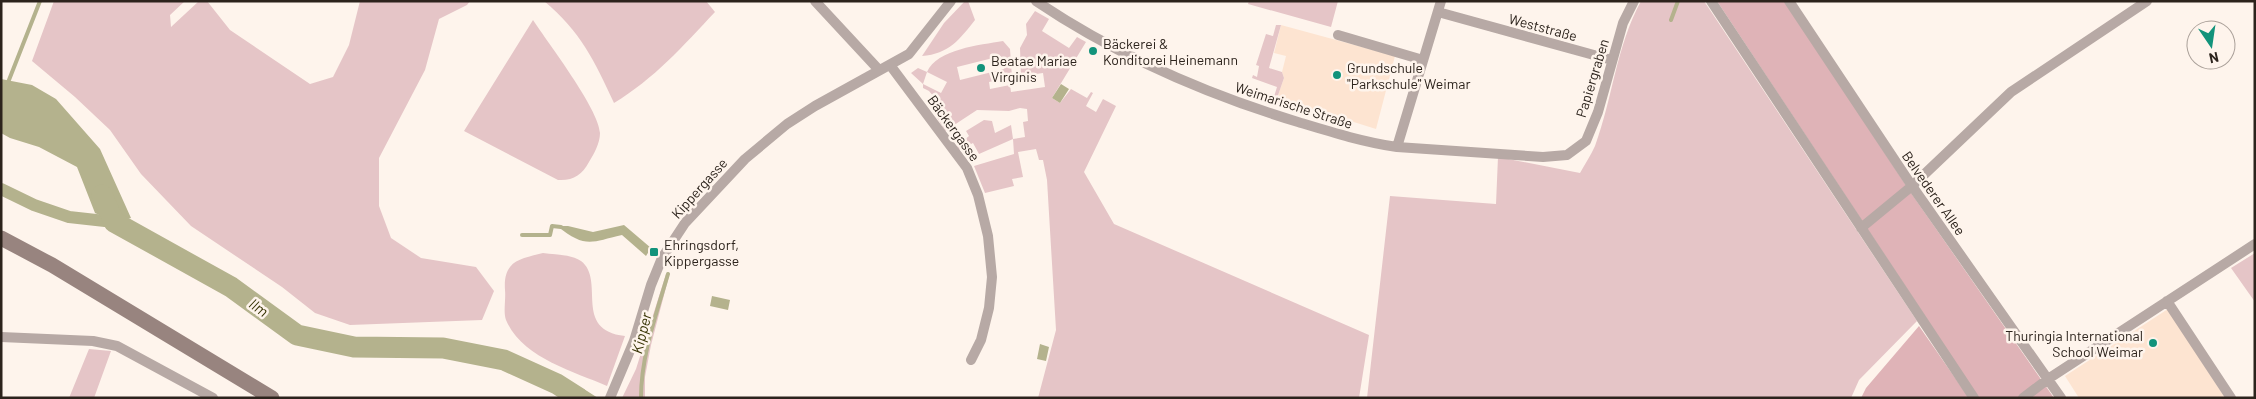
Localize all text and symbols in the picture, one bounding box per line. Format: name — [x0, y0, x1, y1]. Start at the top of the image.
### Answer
street label: Weststraße — [1507, 10, 1579, 44]
north arrow — [2186, 20, 2236, 70]
place label: Bäckerei & Konditorei Heinemann — [1103, 35, 1238, 68]
street label: Papiergraben — [1572, 37, 1612, 119]
marker: Bäckerei & Konditorei Heinemann — [1087, 45, 1099, 57]
text: N — [2208, 49, 2220, 67]
place label: Beatae Mariae Virginis — [991, 52, 1077, 85]
place label: Grundschule "Parkschule" Weimar — [1347, 59, 1471, 92]
marker: Beatae Mariae Virginis — [975, 62, 987, 74]
marker: Grundschule "Parkschule" Weimar — [1331, 69, 1343, 81]
street label: Weimarische Straße — [1233, 78, 1355, 132]
street label: Bäckergasse — [924, 92, 984, 164]
street label: Belvederer Allee — [1899, 148, 1969, 238]
street label: Kippergasse — [668, 154, 730, 222]
place label: Ehringsdorf, Kippergasse — [664, 236, 739, 269]
marker: Ehringsdorf, Kippergasse — [648, 246, 660, 258]
water label: Ilm — [246, 294, 272, 320]
water label: Kipper — [627, 310, 655, 355]
place label: Thuringia International School Weimar — [2005, 327, 2143, 360]
marker: Thuringia International School Weimar — [2147, 337, 2159, 349]

